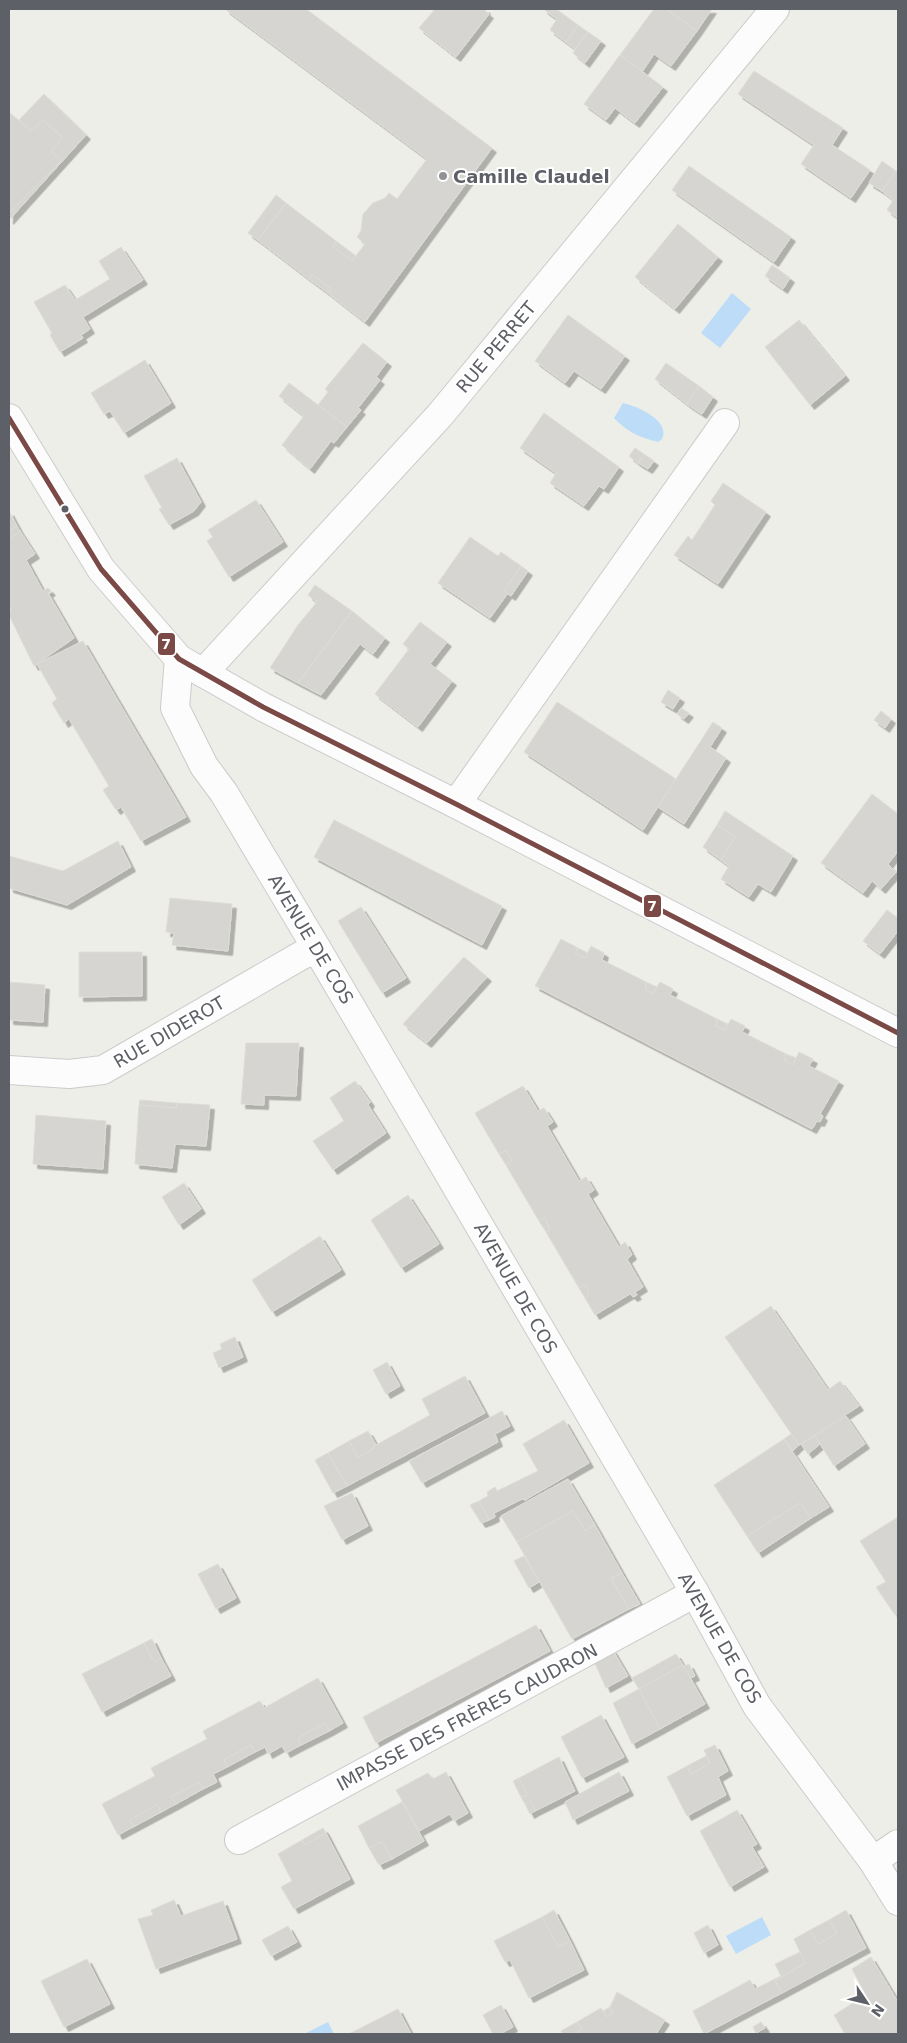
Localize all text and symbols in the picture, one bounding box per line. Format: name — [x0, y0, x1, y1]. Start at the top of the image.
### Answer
place label: Camille Claudel — [453, 166, 610, 187]
marker: Camille Claudel — [437, 170, 449, 182]
street label: RUE PERRET — [452, 296, 541, 397]
unlabelled marker — [60, 504, 70, 514]
line badge: 7 — [157, 632, 176, 656]
text: 7 — [161, 636, 171, 652]
street label: AVENUE DE COS — [264, 870, 358, 1008]
line badge: 7 — [643, 894, 662, 918]
text: 7 — [647, 898, 657, 914]
street label: RUE DIDEROT — [110, 991, 229, 1072]
street label: AVENUE DE COS — [470, 1219, 562, 1357]
street label: AVENUE DE COS — [674, 1569, 766, 1707]
street label: IMPASSE DES FRÈRES CAUDRON — [333, 1639, 601, 1795]
north arrow — [842, 1978, 892, 2028]
text: N — [868, 2001, 888, 2020]

